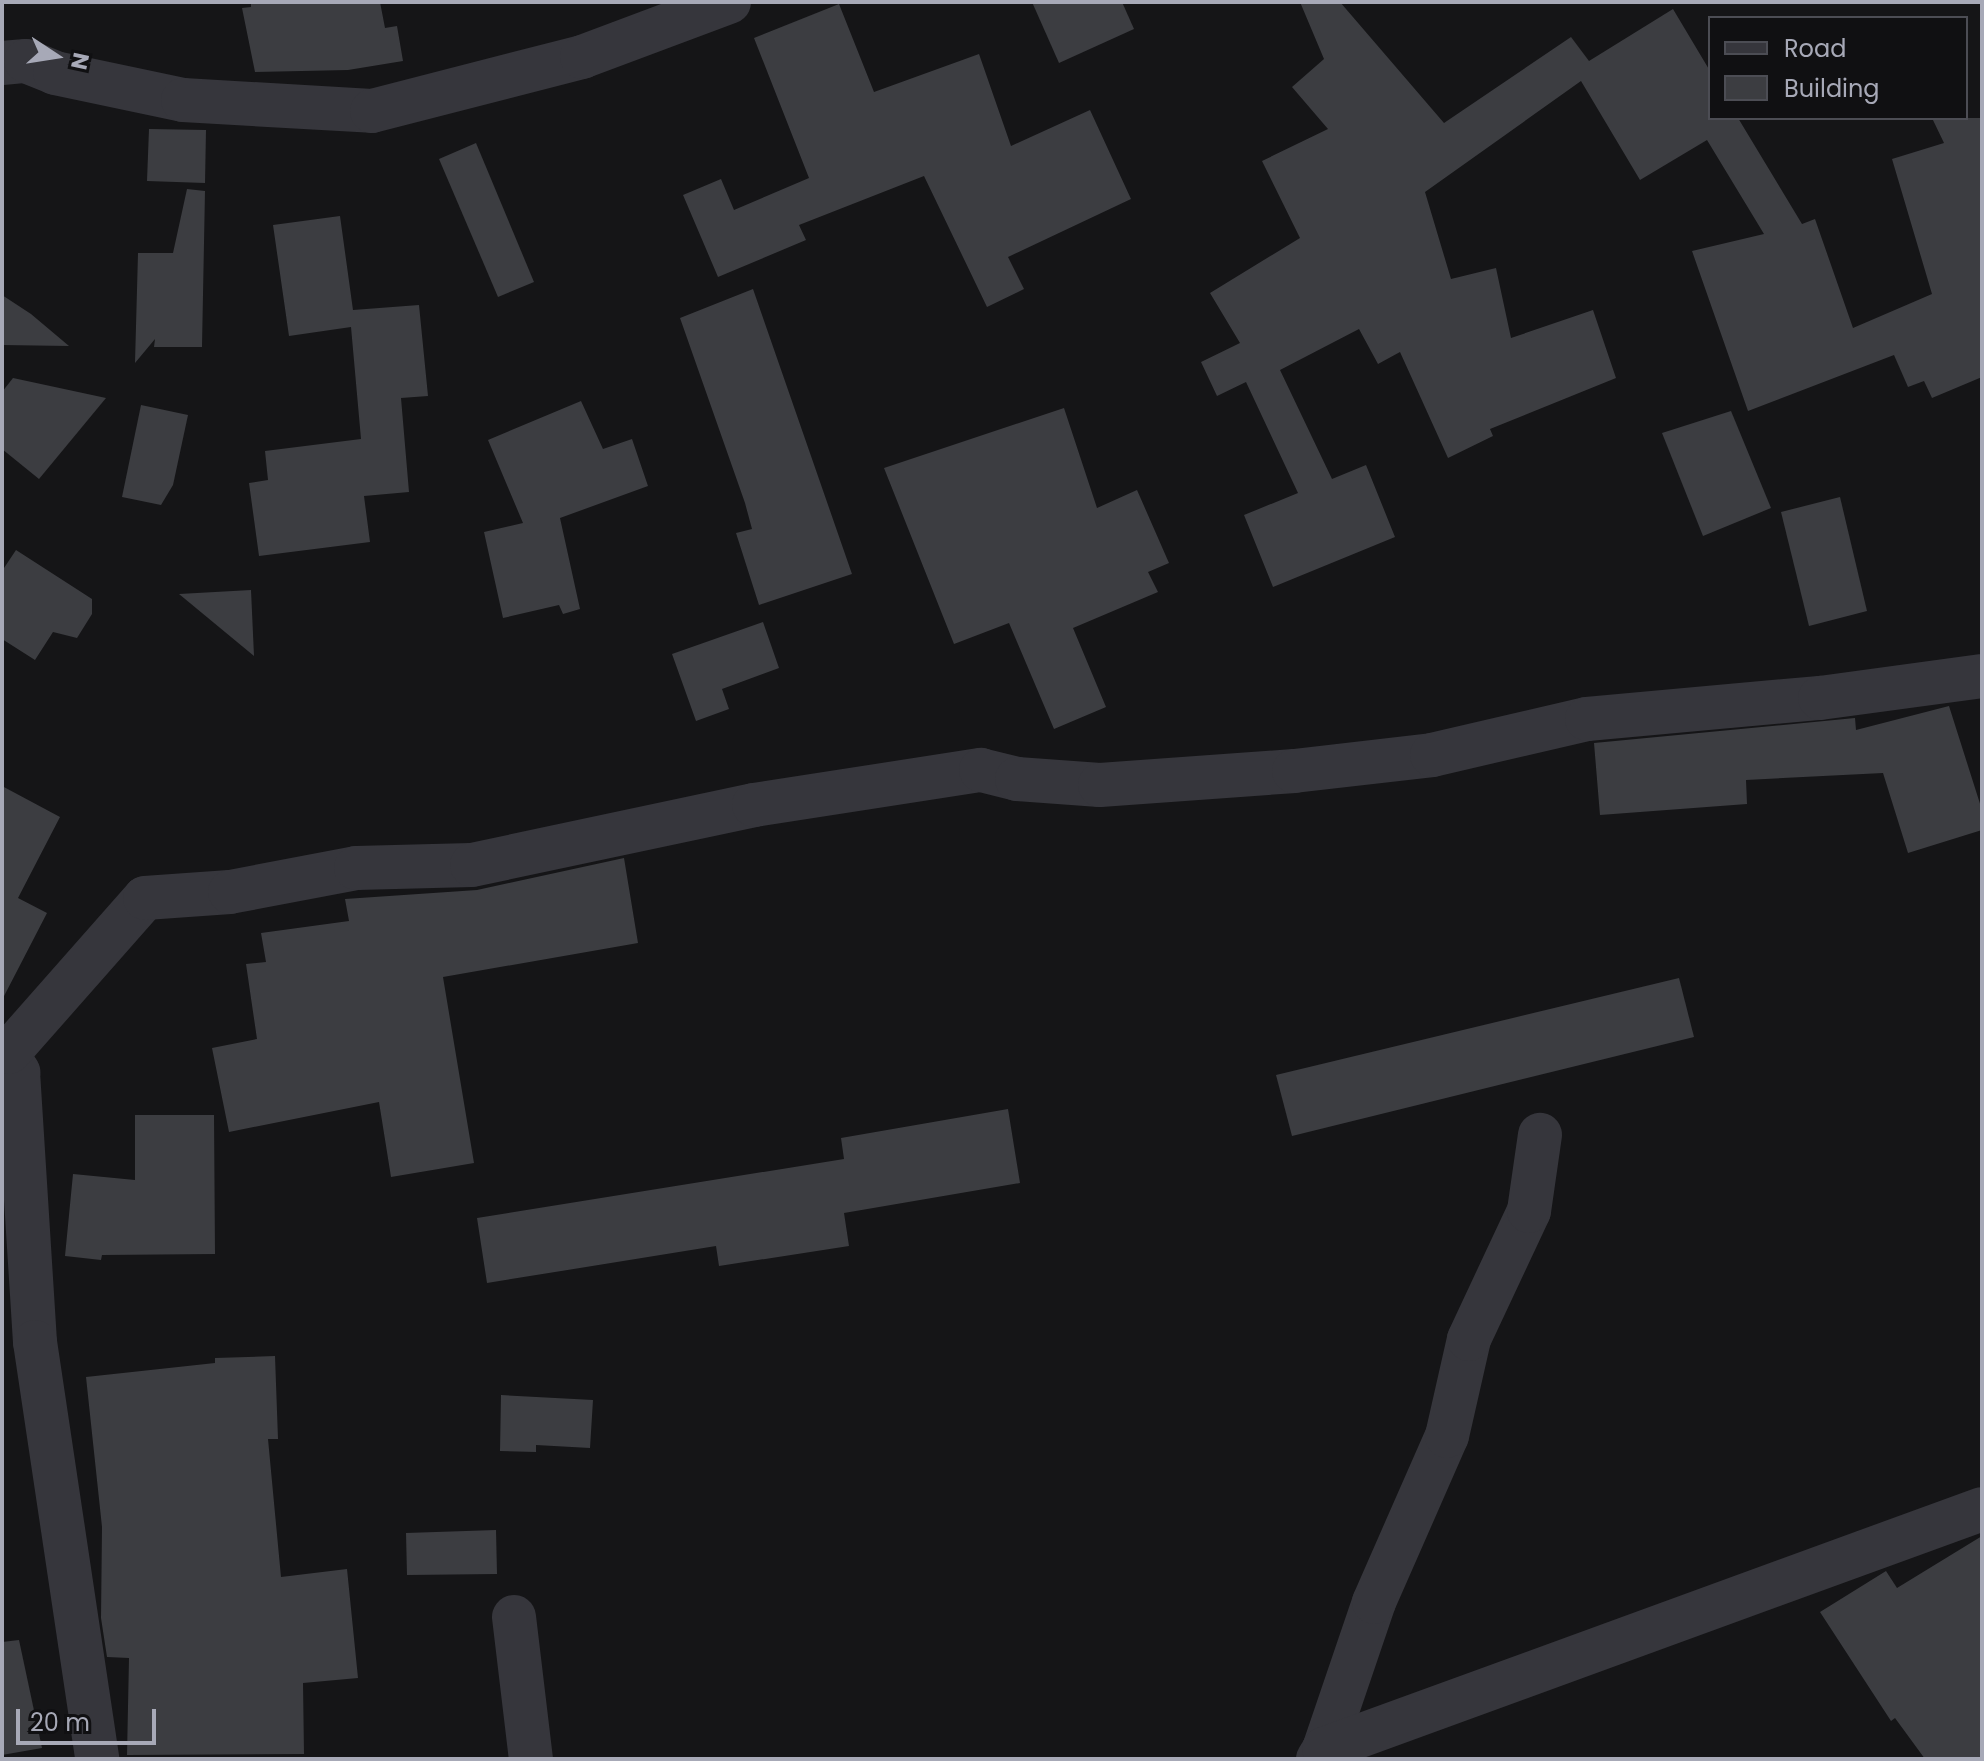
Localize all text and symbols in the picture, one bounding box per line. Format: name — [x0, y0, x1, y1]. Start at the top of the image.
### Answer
north arrow — [16, 16, 96, 96]
legend — [1708, 16, 1968, 120]
text: Road — [1784, 32, 1846, 65]
text: N — [63, 50, 97, 72]
text: Building — [1784, 72, 1880, 105]
scale bar — [20, 1693, 160, 1743]
text: 20 m — [30, 1706, 90, 1739]

